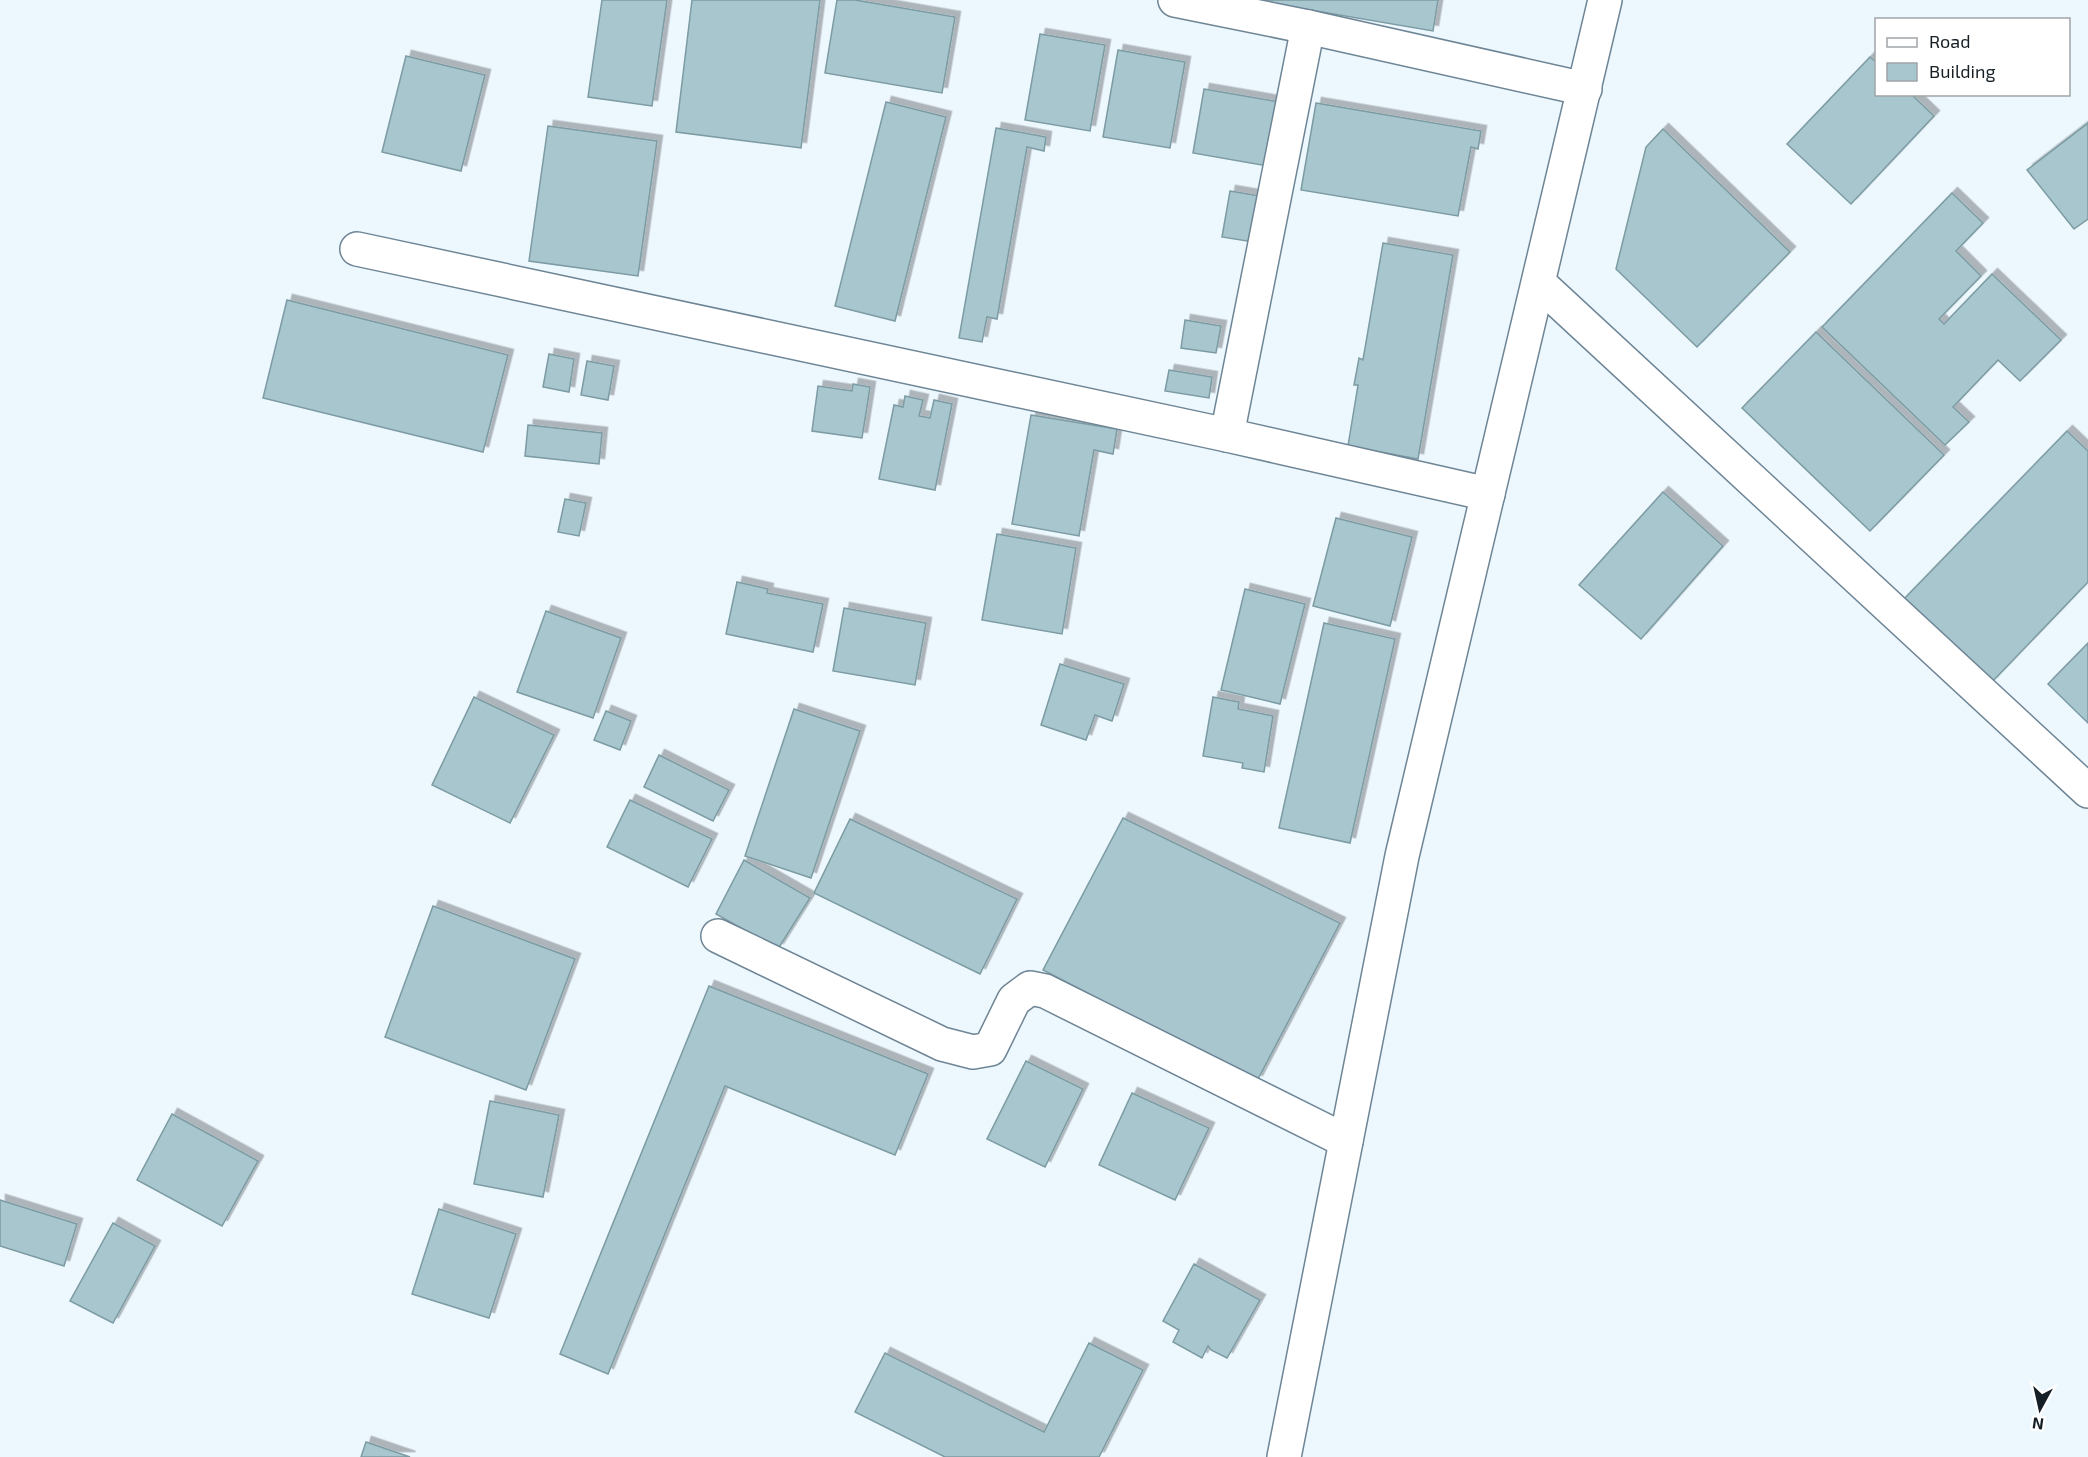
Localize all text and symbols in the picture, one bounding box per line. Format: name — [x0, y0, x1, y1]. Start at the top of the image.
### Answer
legend — [1875, 18, 2070, 96]
text: Road — [1929, 30, 1970, 52]
text: Building — [1929, 60, 1996, 82]
north arrow — [2010, 1379, 2070, 1439]
text: N — [2031, 1414, 2045, 1435]

